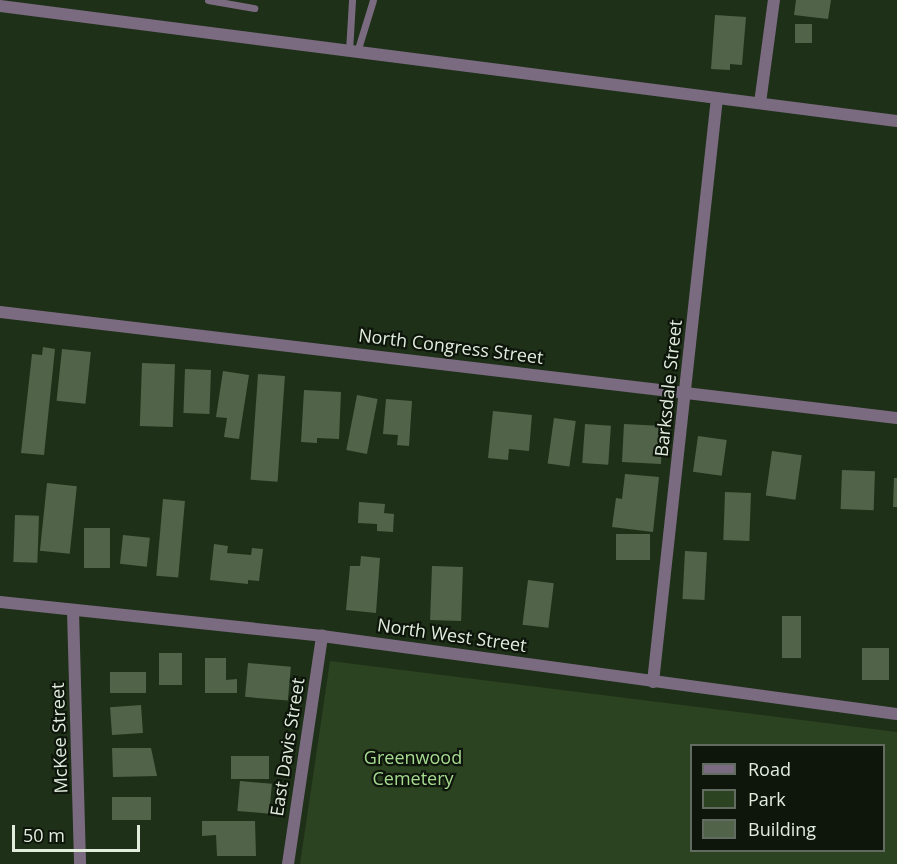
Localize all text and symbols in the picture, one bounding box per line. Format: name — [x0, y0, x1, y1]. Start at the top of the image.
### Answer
street label: Barksdale Street — [650, 318, 686, 458]
street label: North Congress Street — [357, 324, 545, 368]
street label: North West Street — [376, 614, 528, 656]
street label: East Davis Street — [265, 676, 309, 818]
street label: McKee Street — [46, 682, 72, 794]
legend — [690, 744, 885, 852]
park label: Greenwood Cemetery — [364, 747, 462, 789]
text: Road — [748, 757, 791, 781]
text: Park — [748, 787, 786, 811]
scale bar — [15, 813, 142, 851]
text: Building — [748, 817, 816, 841]
text: 50 m — [23, 823, 65, 847]

